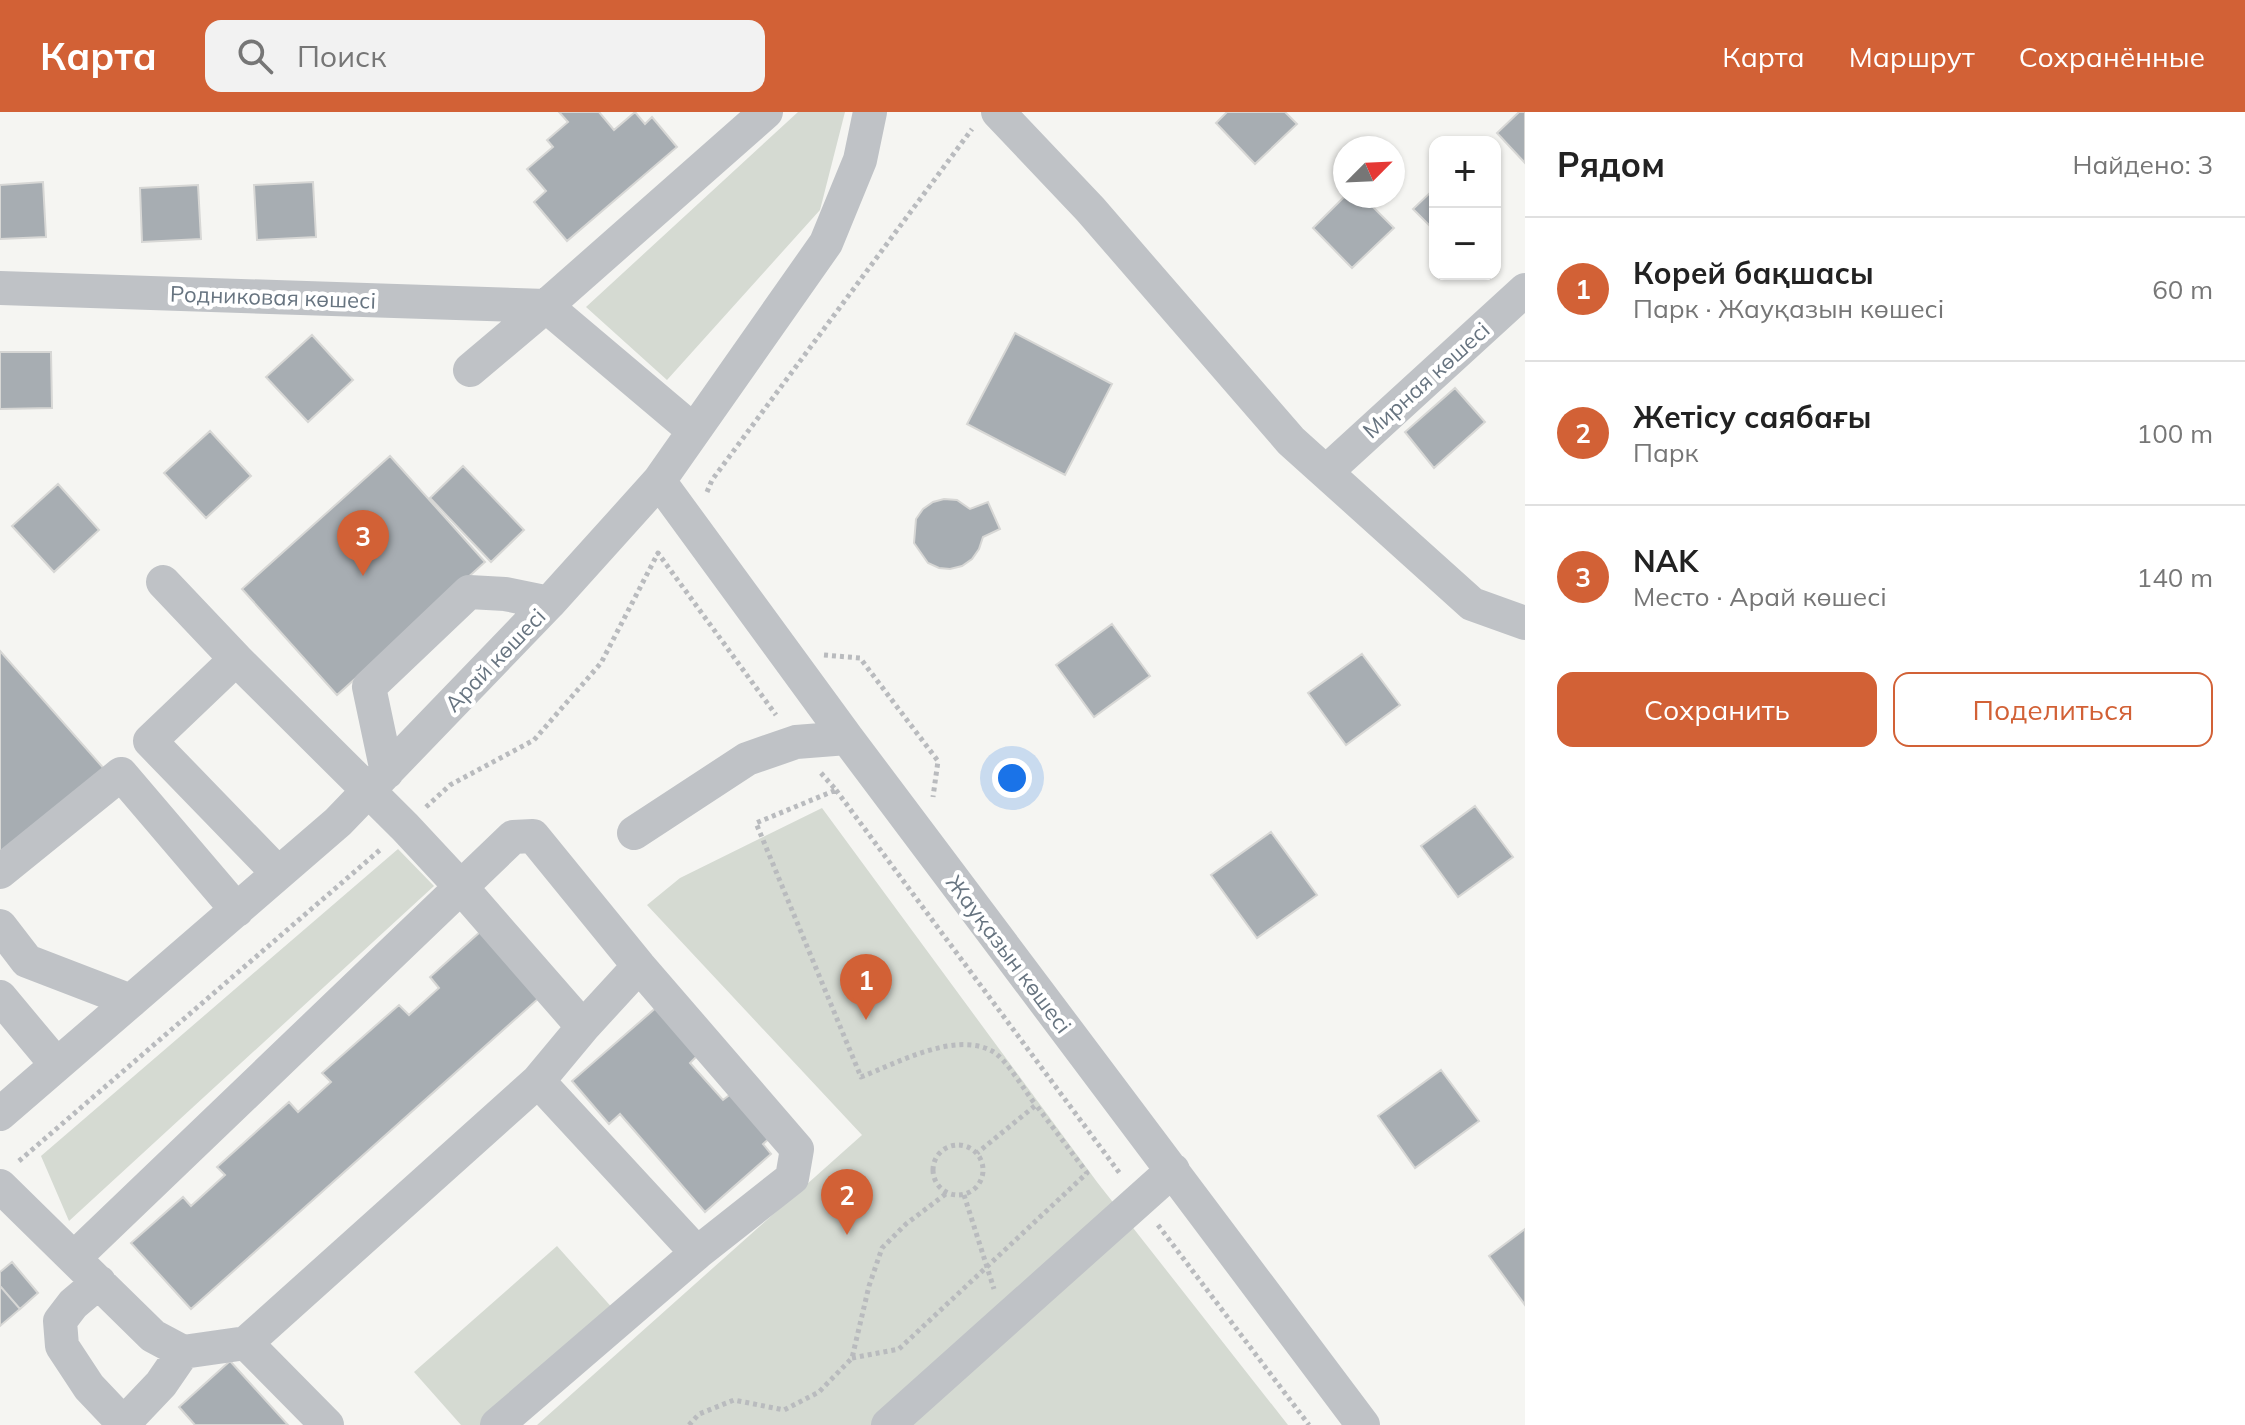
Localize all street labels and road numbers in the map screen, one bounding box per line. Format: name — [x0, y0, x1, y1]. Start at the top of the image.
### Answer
street label: Родниковая көшесі — [170, 279, 376, 315]
street label: Мирная көшесі — [1357, 316, 1495, 444]
street label: Арай көшесі — [439, 602, 551, 718]
street label: Жауқазын көшесі — [940, 869, 1078, 1039]

